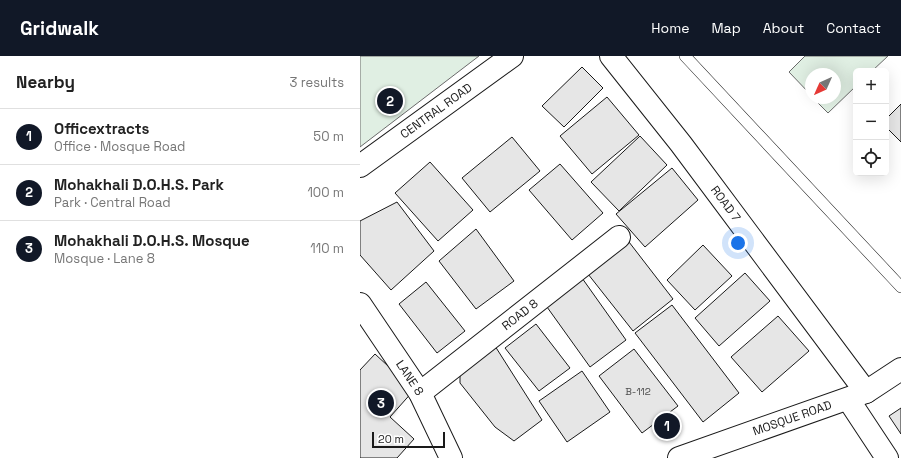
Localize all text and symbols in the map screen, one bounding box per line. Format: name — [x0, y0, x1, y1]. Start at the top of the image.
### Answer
text: Gridwalk — [20, 16, 99, 41]
text: Home — [651, 19, 689, 37]
text: Map — [711, 19, 741, 37]
text: About — [763, 19, 804, 37]
text: Contact — [826, 19, 881, 37]
north arrow — [805, 68, 841, 104]
map controls — [853, 68, 889, 176]
button: + — [853, 68, 889, 104]
text: Nearby — [16, 71, 75, 93]
text: 3 results — [290, 74, 344, 91]
street label: CENTRAL ROAD — [397, 79, 475, 142]
pin: 2 — [377, 86, 403, 116]
button: − — [853, 104, 889, 140]
text: Officextracts — [54, 119, 149, 138]
text: 1 — [26, 128, 32, 145]
text: 50 m — [313, 128, 344, 145]
text: Office · Mosque Road — [54, 138, 185, 155]
button: locate — [853, 140, 889, 176]
text: Mohakhali D.O.H.S. Park — [54, 175, 224, 194]
street label: ROAD 7 — [707, 183, 744, 225]
text: 2 — [25, 184, 33, 201]
text: 100 m — [307, 184, 344, 201]
text: Park · Central Road — [54, 194, 171, 211]
text: Mohakhali D.O.H.S. Mosque — [54, 231, 250, 250]
your location — [728, 233, 748, 253]
text: 3 — [25, 240, 33, 257]
text: 110 m — [310, 240, 344, 257]
text: Mosque · Lane 8 — [54, 250, 155, 267]
street label: ROAD 8 — [499, 296, 541, 334]
street label: LANE 8 — [392, 357, 427, 399]
house number: B-112 — [625, 385, 651, 398]
pin: 3 — [368, 388, 394, 418]
street label: MOSQUE ROAD — [751, 397, 834, 439]
pin: 1 — [654, 411, 680, 441]
scale bar — [372, 430, 445, 449]
text: 20 m — [378, 432, 404, 446]

